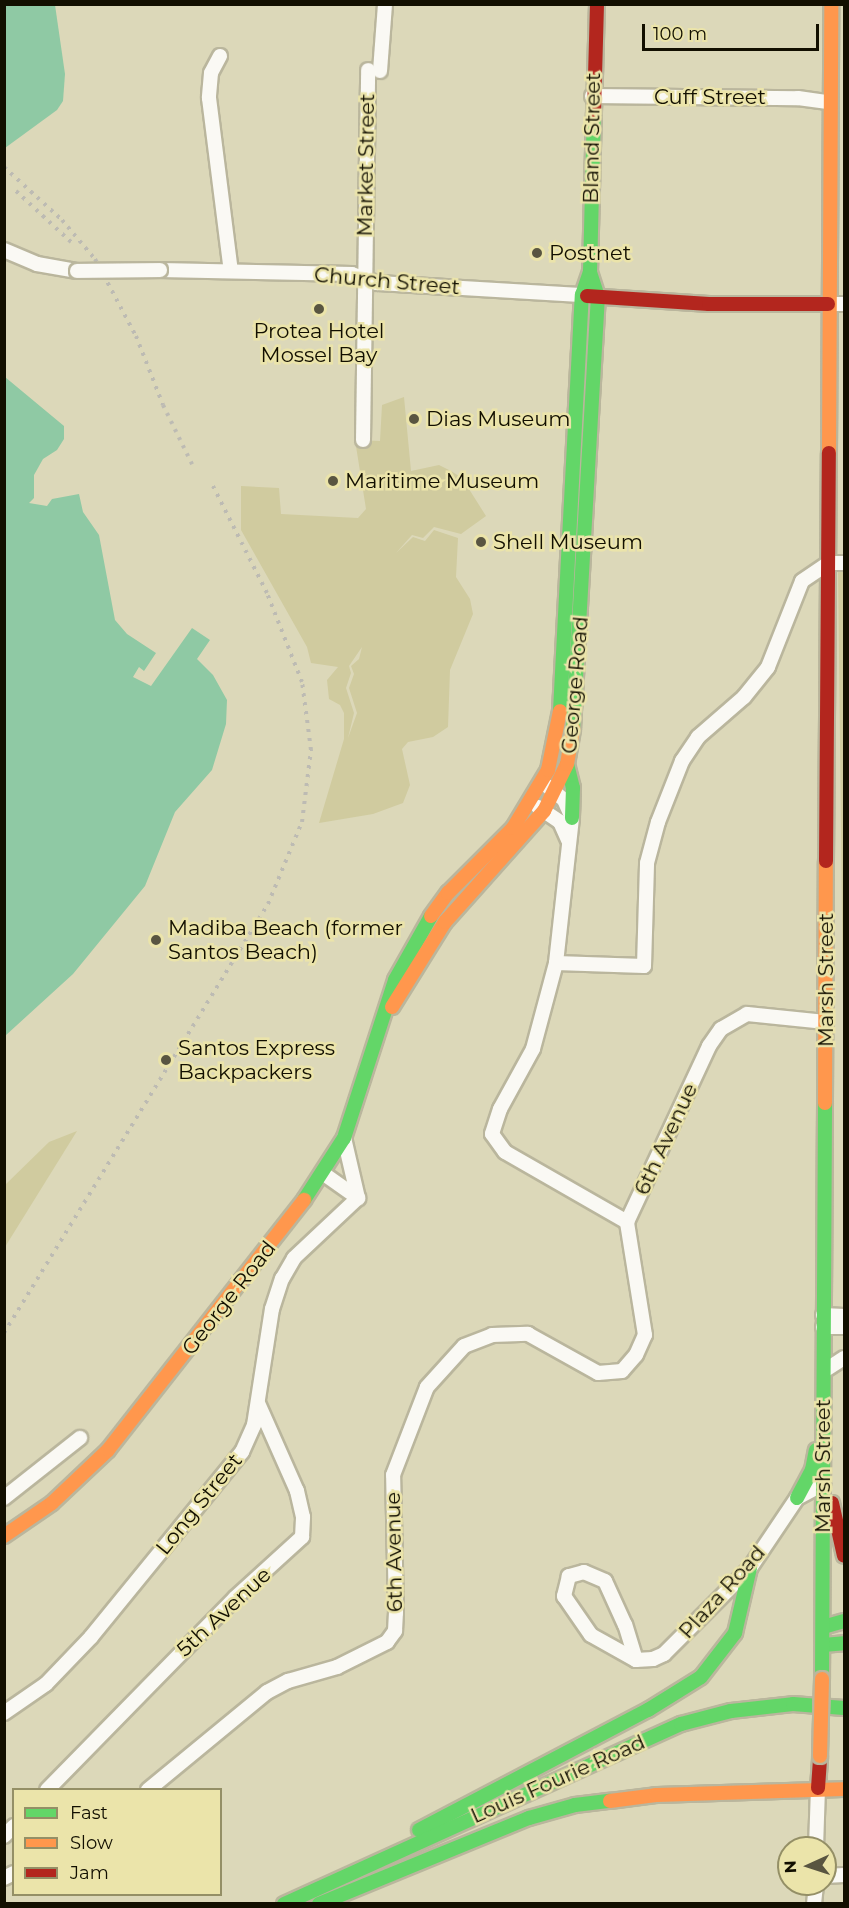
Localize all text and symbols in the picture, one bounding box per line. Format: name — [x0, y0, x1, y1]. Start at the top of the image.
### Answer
scale bar — [645, 12, 822, 50]
text: 100 m — [653, 23, 707, 45]
street label: Bland Street — [578, 72, 606, 204]
street label: Cuff Street — [654, 84, 766, 110]
street label: Market Street — [352, 93, 380, 237]
place label: Postnet — [549, 240, 631, 266]
marker: Postnet — [530, 246, 544, 260]
street label: Church Street — [313, 262, 461, 300]
marker: Protea Hotel Mossel Bay — [312, 302, 326, 316]
place label: Protea Hotel Mossel Bay — [253, 318, 385, 368]
place label: Dias Museum — [426, 406, 571, 432]
marker: Dias Museum — [407, 412, 421, 426]
place label: Maritime Museum — [345, 468, 539, 494]
marker: Maritime Museum — [326, 474, 340, 488]
place label: Shell Museum — [493, 529, 643, 555]
marker: Shell Museum — [474, 535, 488, 549]
street label: George Road — [556, 615, 594, 755]
street label: Marsh Street — [813, 913, 839, 1047]
place label: Madiba Beach (former Santos Beach) — [168, 915, 403, 965]
marker: Madiba Beach (former Santos Beach) — [149, 933, 163, 947]
place label: Santos Express Backpackers — [178, 1035, 335, 1085]
marker: Santos Express Backpackers — [159, 1053, 173, 1067]
street label: 6th Avenue — [629, 1079, 703, 1199]
street label: George Road — [177, 1236, 281, 1360]
street label: Marsh Street — [810, 1399, 836, 1533]
street label: Long Street — [151, 1448, 247, 1560]
street label: 6th Avenue — [380, 1492, 408, 1612]
street label: Plaza Road — [674, 1540, 770, 1644]
street label: 5th Avenue — [172, 1562, 276, 1662]
street label: Louis Fourie Road — [467, 1729, 649, 1829]
legend — [12, 1788, 222, 1896]
text: Fast — [70, 1802, 108, 1824]
text: Slow — [70, 1832, 113, 1854]
north arrow — [777, 1836, 837, 1896]
text: N — [781, 1860, 800, 1874]
text: Jam — [70, 1862, 109, 1884]

